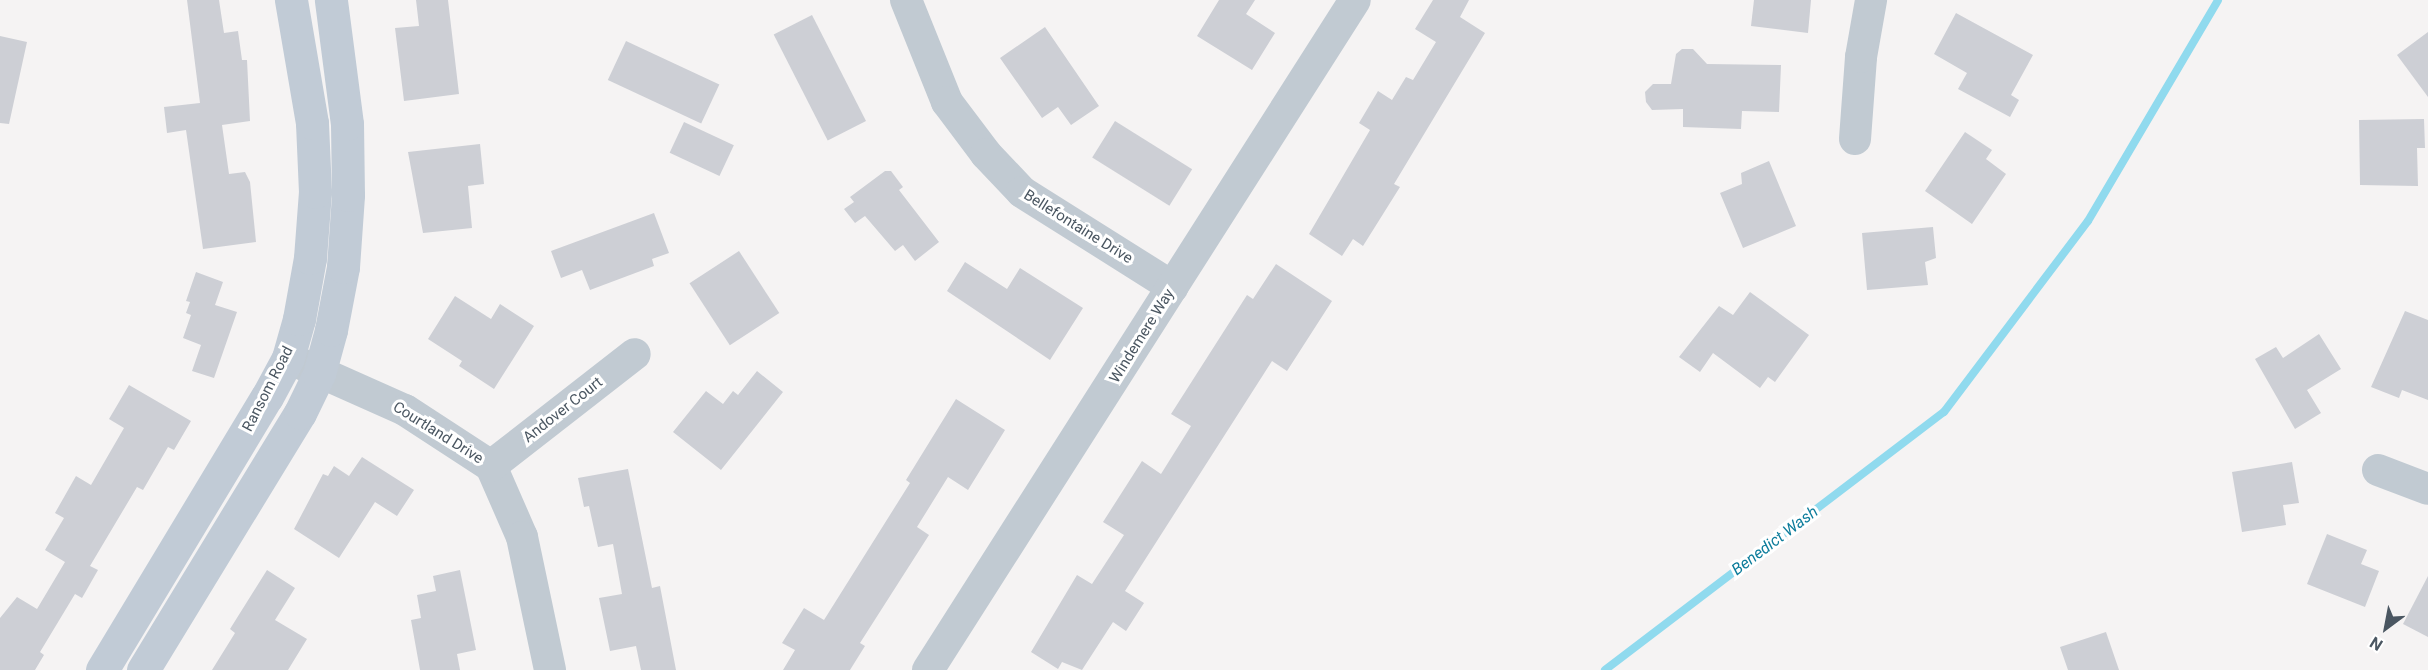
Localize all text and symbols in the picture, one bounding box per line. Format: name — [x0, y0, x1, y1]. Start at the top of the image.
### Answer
street label: Bellefontaine Drive — [1020, 186, 1136, 268]
street label: Windemere Way — [1106, 286, 1178, 386]
street label: Ransom Road — [239, 343, 297, 435]
street label: Andover Court — [520, 373, 606, 447]
street label: Courtland Drive — [390, 398, 486, 468]
water label: Benedict Wash — [1728, 502, 1822, 580]
north arrow — [2356, 598, 2416, 658]
text: N — [2366, 633, 2386, 655]

